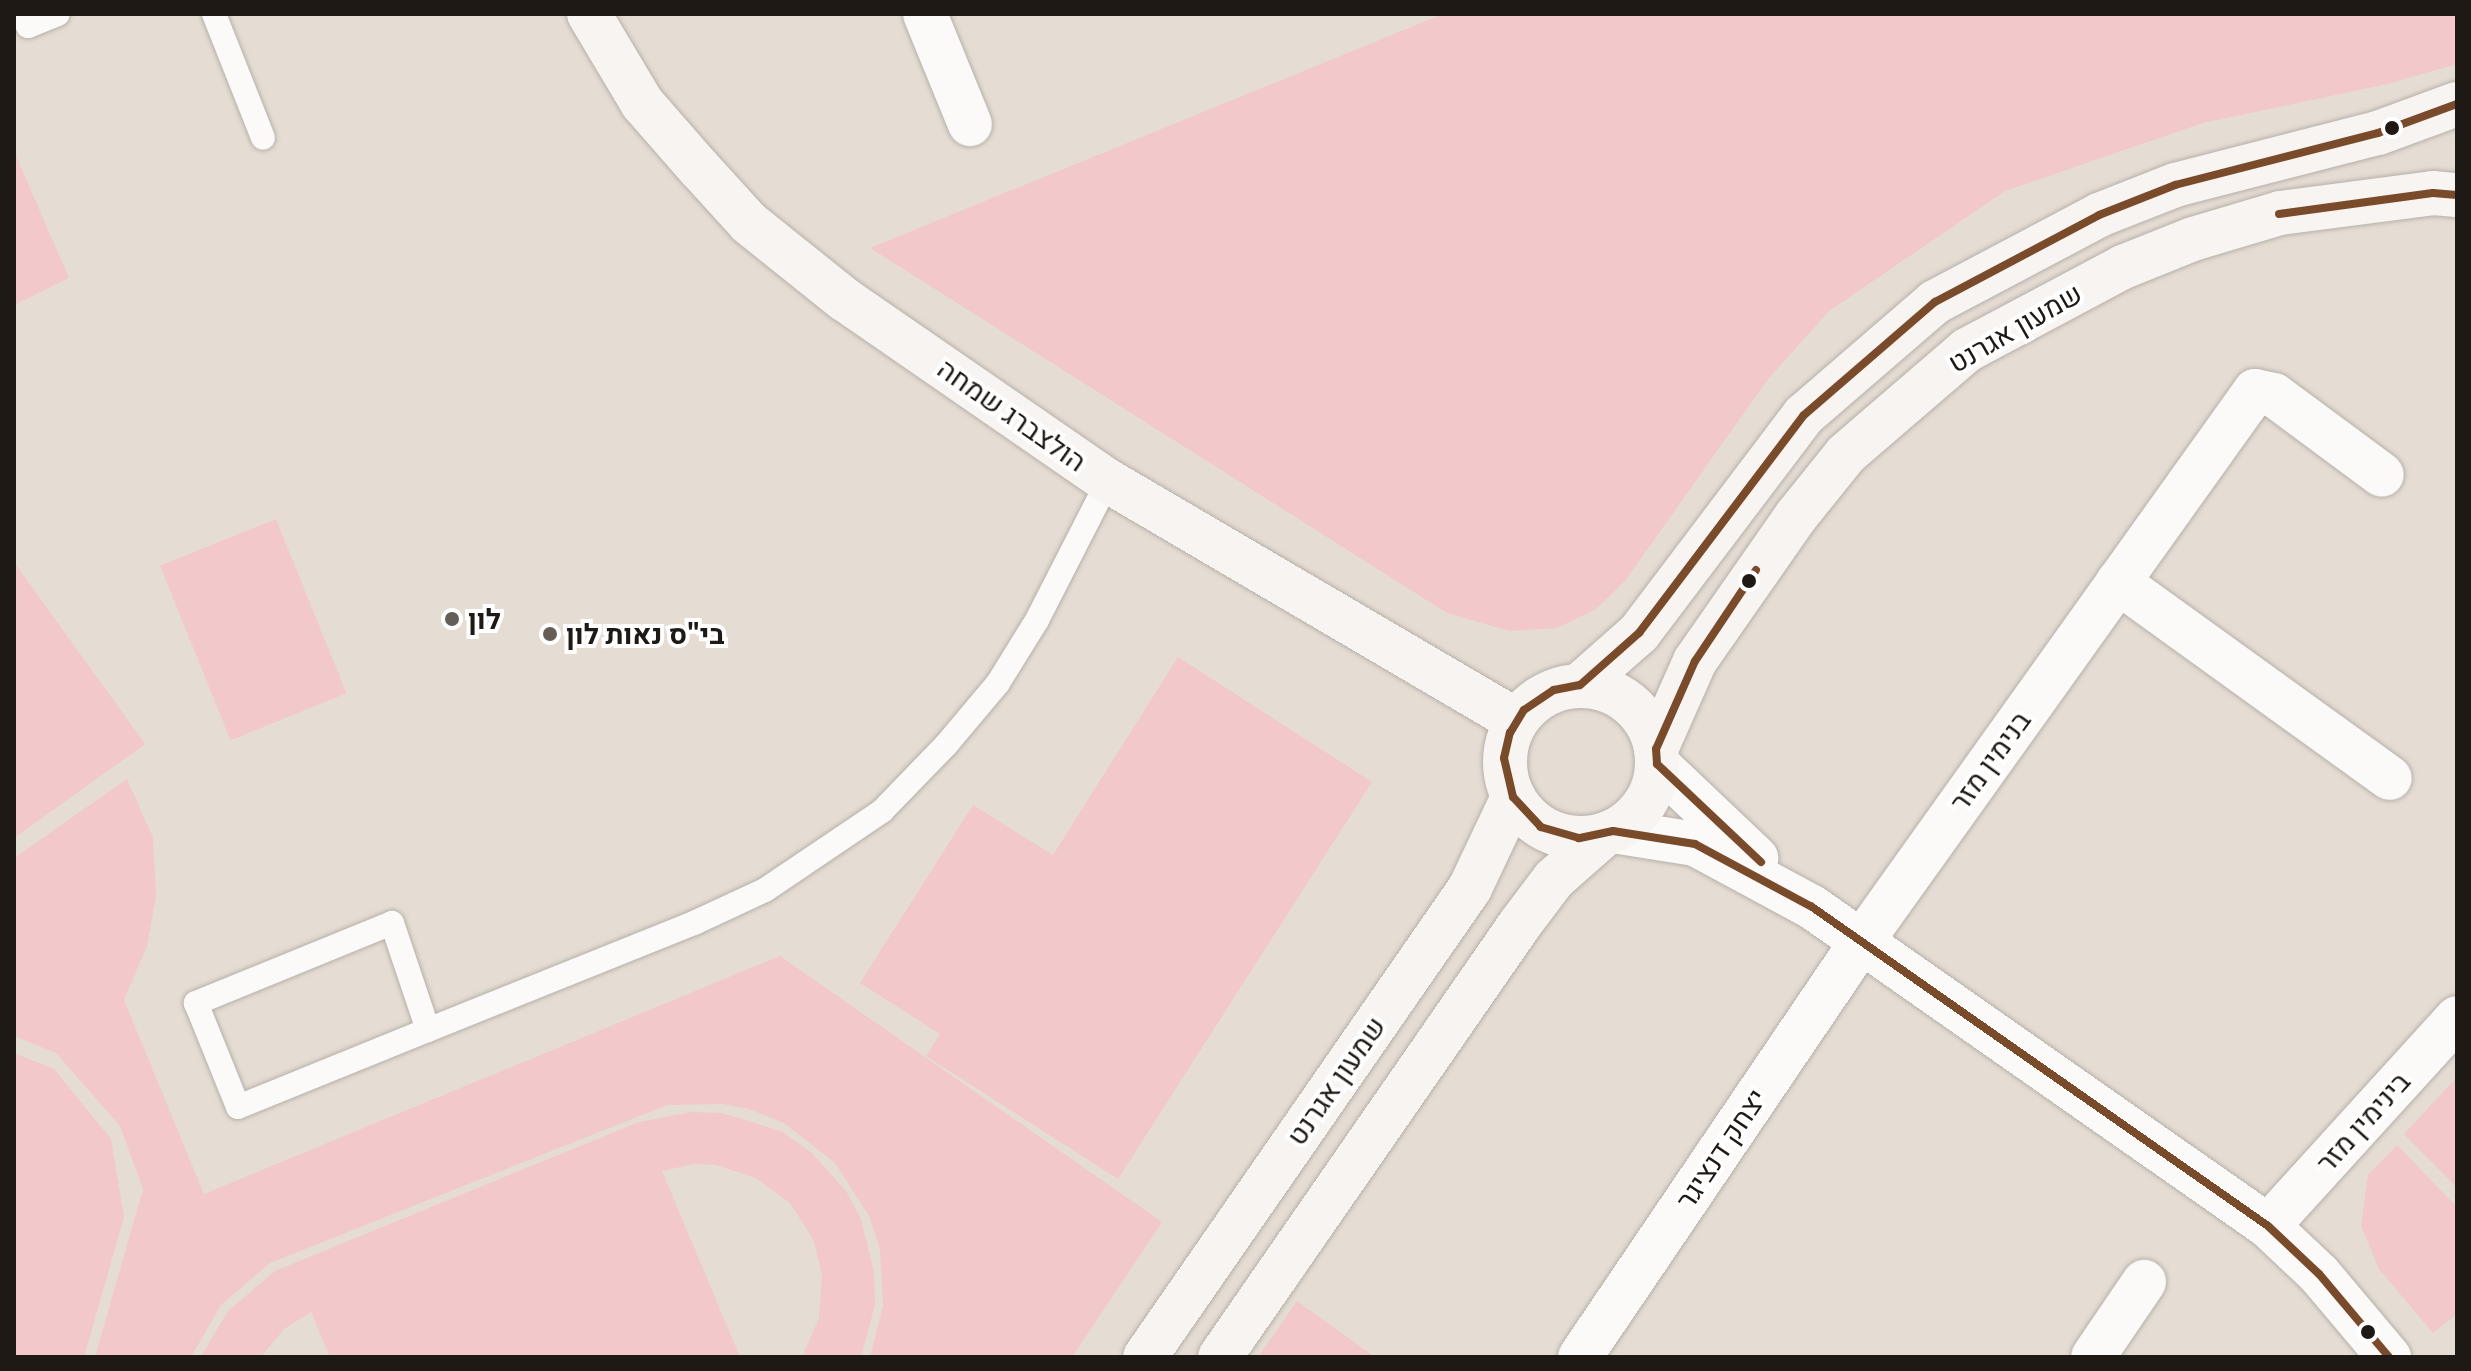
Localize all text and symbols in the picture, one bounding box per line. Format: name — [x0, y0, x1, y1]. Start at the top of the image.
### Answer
unlabelled marker — [2384, 120, 2400, 136]
street label: שמעון אגרנט — [1942, 276, 2088, 380]
street label: הולצברג שמחה — [931, 351, 1093, 479]
unlabelled marker — [1741, 573, 1757, 589]
place label: לון — [468, 602, 501, 636]
marker: לון — [443, 610, 461, 628]
place label: בי"ס נאות לון — [566, 617, 724, 651]
marker: בי"ס נאות לון — [541, 625, 559, 643]
street label: בנימין מזר — [1942, 704, 2038, 818]
street label: שמעון אגרנט — [1280, 1010, 1392, 1152]
street label: בינימין מזר — [2309, 1065, 2417, 1179]
street label: יצחק דנציגר — [1669, 1083, 1773, 1215]
unlabelled marker — [2360, 1324, 2376, 1340]

